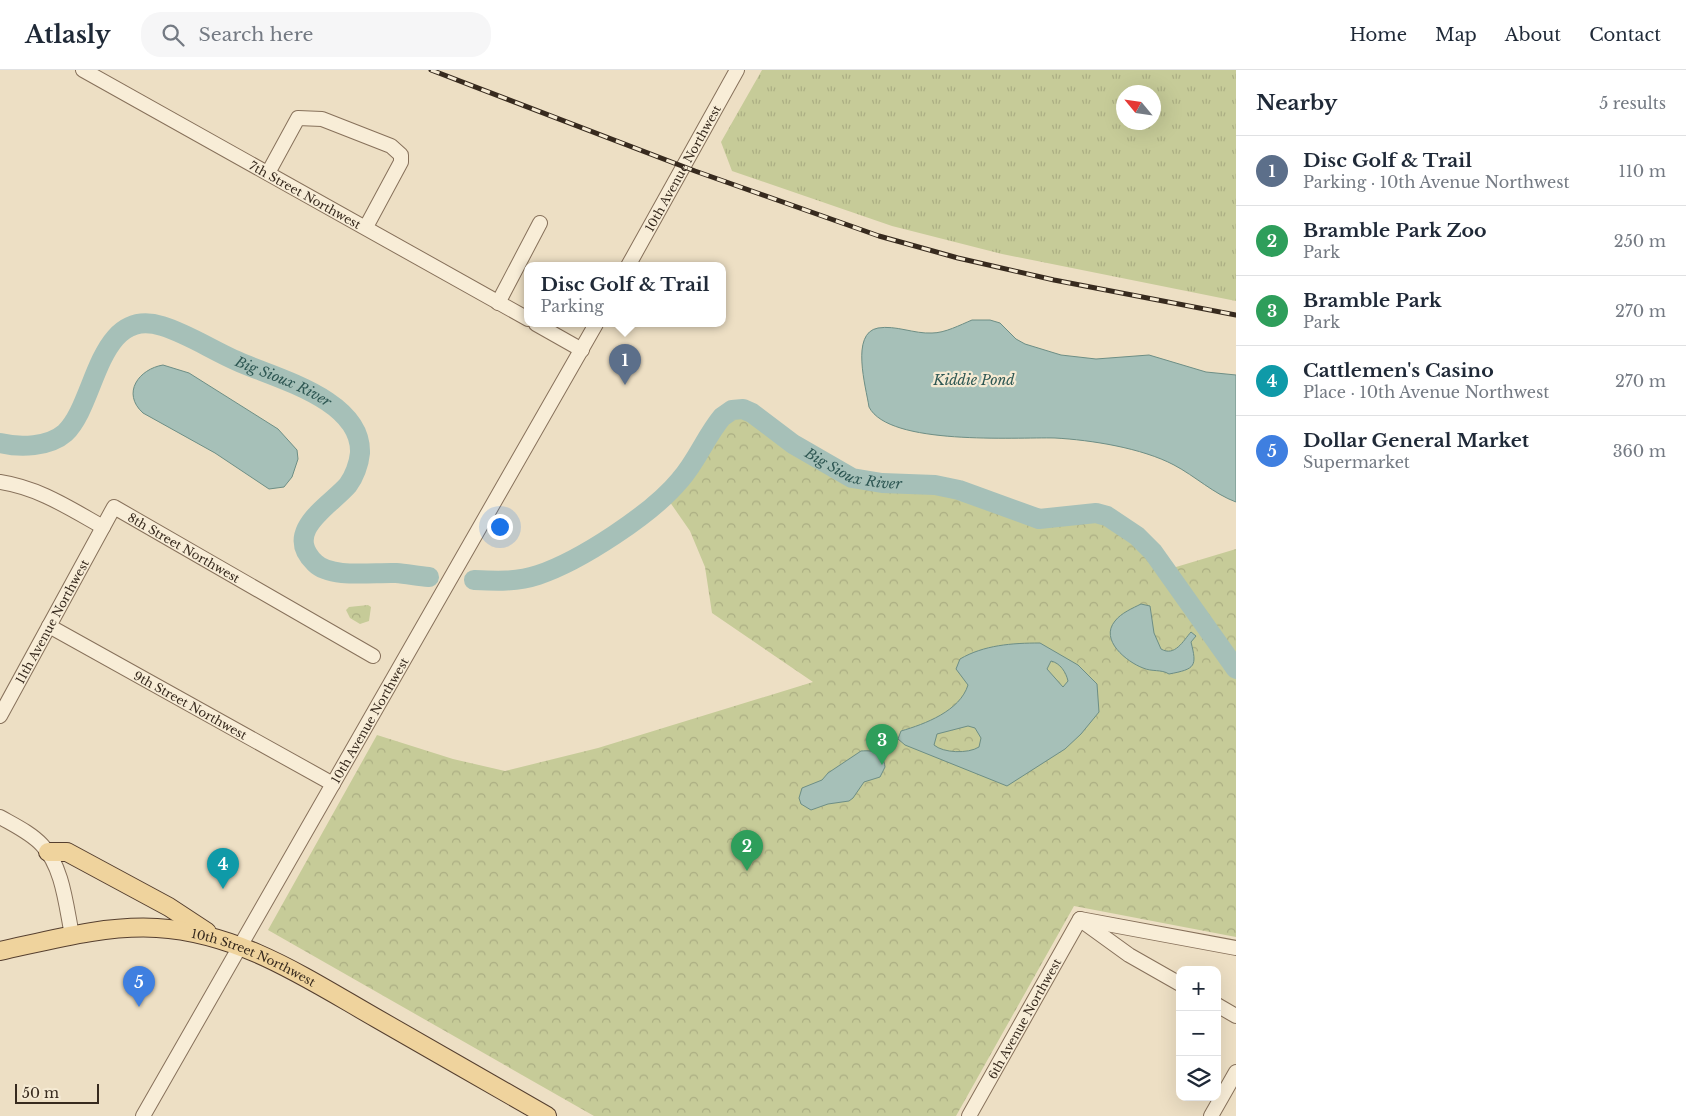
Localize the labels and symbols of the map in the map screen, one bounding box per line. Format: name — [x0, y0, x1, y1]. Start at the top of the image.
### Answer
north arrow — [1116, 85, 1161, 130]
street label: 10th Avenue Northwest — [641, 102, 724, 234]
street label: 7th Street Northwest — [247, 157, 364, 232]
pin: 1 — [609, 344, 641, 385]
water label: Big Sioux River — [232, 352, 335, 411]
water label: Kiddie Pond — [932, 371, 1015, 389]
water label: Big Sioux River — [801, 443, 903, 493]
street label: 8th Street Northwest — [125, 509, 243, 586]
your location — [487, 514, 513, 540]
street label: 11th Avenue Northwest — [12, 556, 92, 686]
street label: 10th Avenue Northwest — [328, 654, 412, 786]
street label: 9th Street Northwest — [131, 667, 250, 742]
pin: 3 — [866, 724, 898, 765]
pin: 2 — [731, 830, 763, 871]
pin: 4 — [207, 848, 239, 889]
street label: 10th Street Northwest — [190, 925, 319, 989]
street label: 6th Avenue Northwest — [984, 955, 1064, 1081]
pin: 5 — [123, 966, 155, 1007]
scale bar — [15, 1081, 99, 1104]

